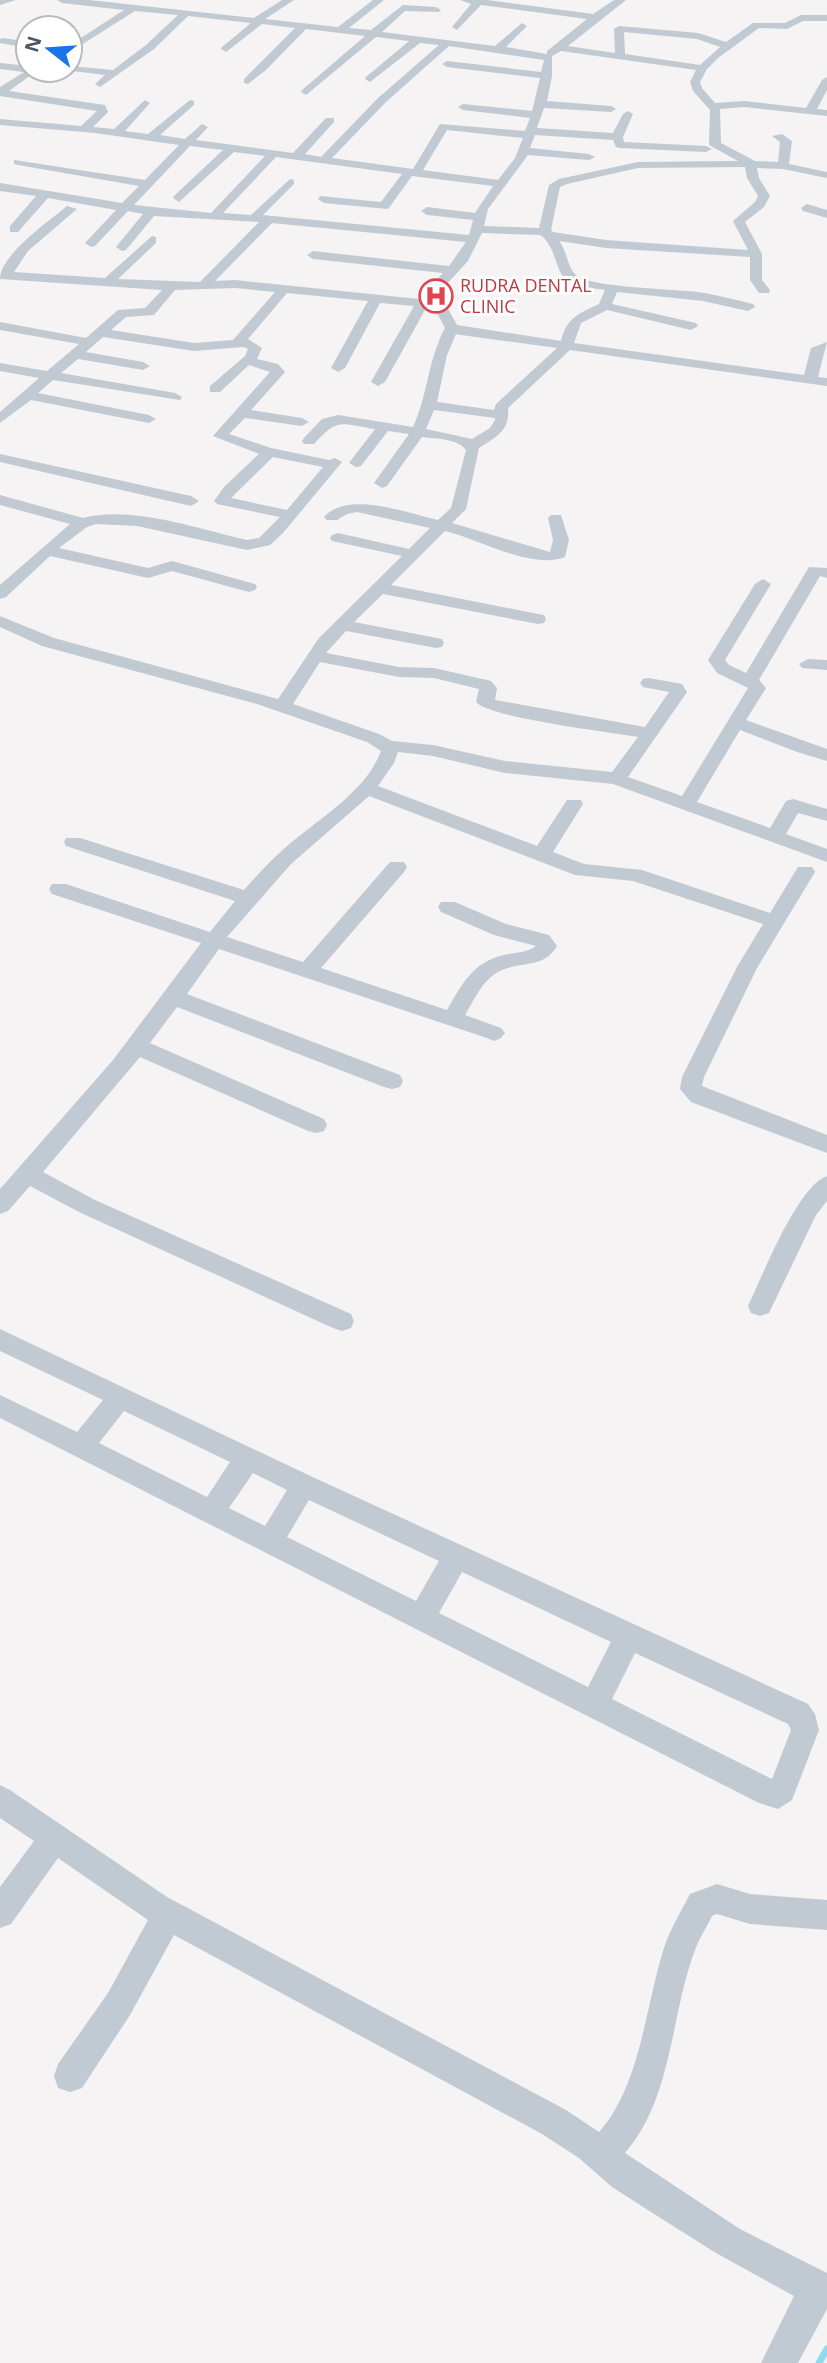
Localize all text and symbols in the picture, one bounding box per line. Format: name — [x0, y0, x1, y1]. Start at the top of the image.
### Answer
north arrow — [14, 14, 84, 84]
text: N — [18, 33, 47, 55]
place label: RUDRA DENTAL CLINIC — [460, 273, 592, 318]
hospital icon: RUDRA DENTAL CLINIC — [417, 277, 455, 315]

